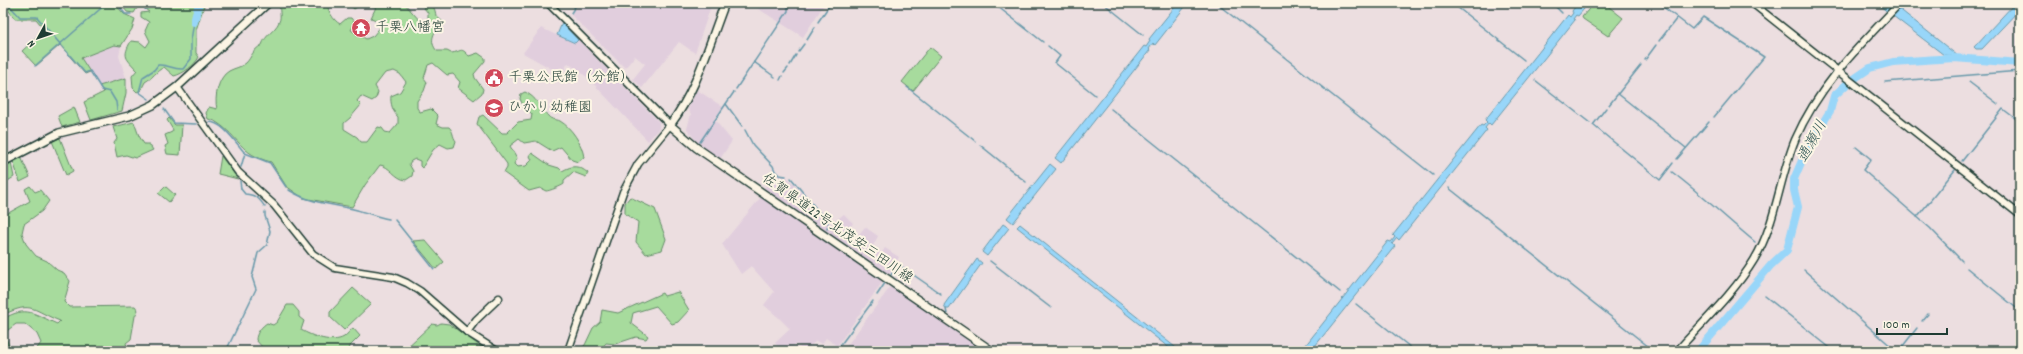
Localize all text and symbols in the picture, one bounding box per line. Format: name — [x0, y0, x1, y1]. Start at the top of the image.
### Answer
temple icon: 千栗八幡宮 — [350, 17, 372, 39]
north arrow — [18, 18, 58, 58]
place label: 千栗八幡宮 — [375, 18, 445, 38]
text: N — [24, 35, 40, 50]
public building icon: 千栗公民館（分館） — [483, 67, 505, 89]
place label: 千栗公民館（分館） — [508, 68, 634, 88]
school or university icon: ひかり幼稚園 — [483, 97, 505, 119]
place label: ひかり幼稚園 — [508, 98, 592, 118]
water label: 通瀬川 — [1793, 117, 1833, 167]
street label: 佐賀県道22号北茂安三田川線 — [757, 169, 917, 289]
scale bar — [1877, 310, 1947, 336]
text: 100 m — [1883, 317, 1910, 334]

